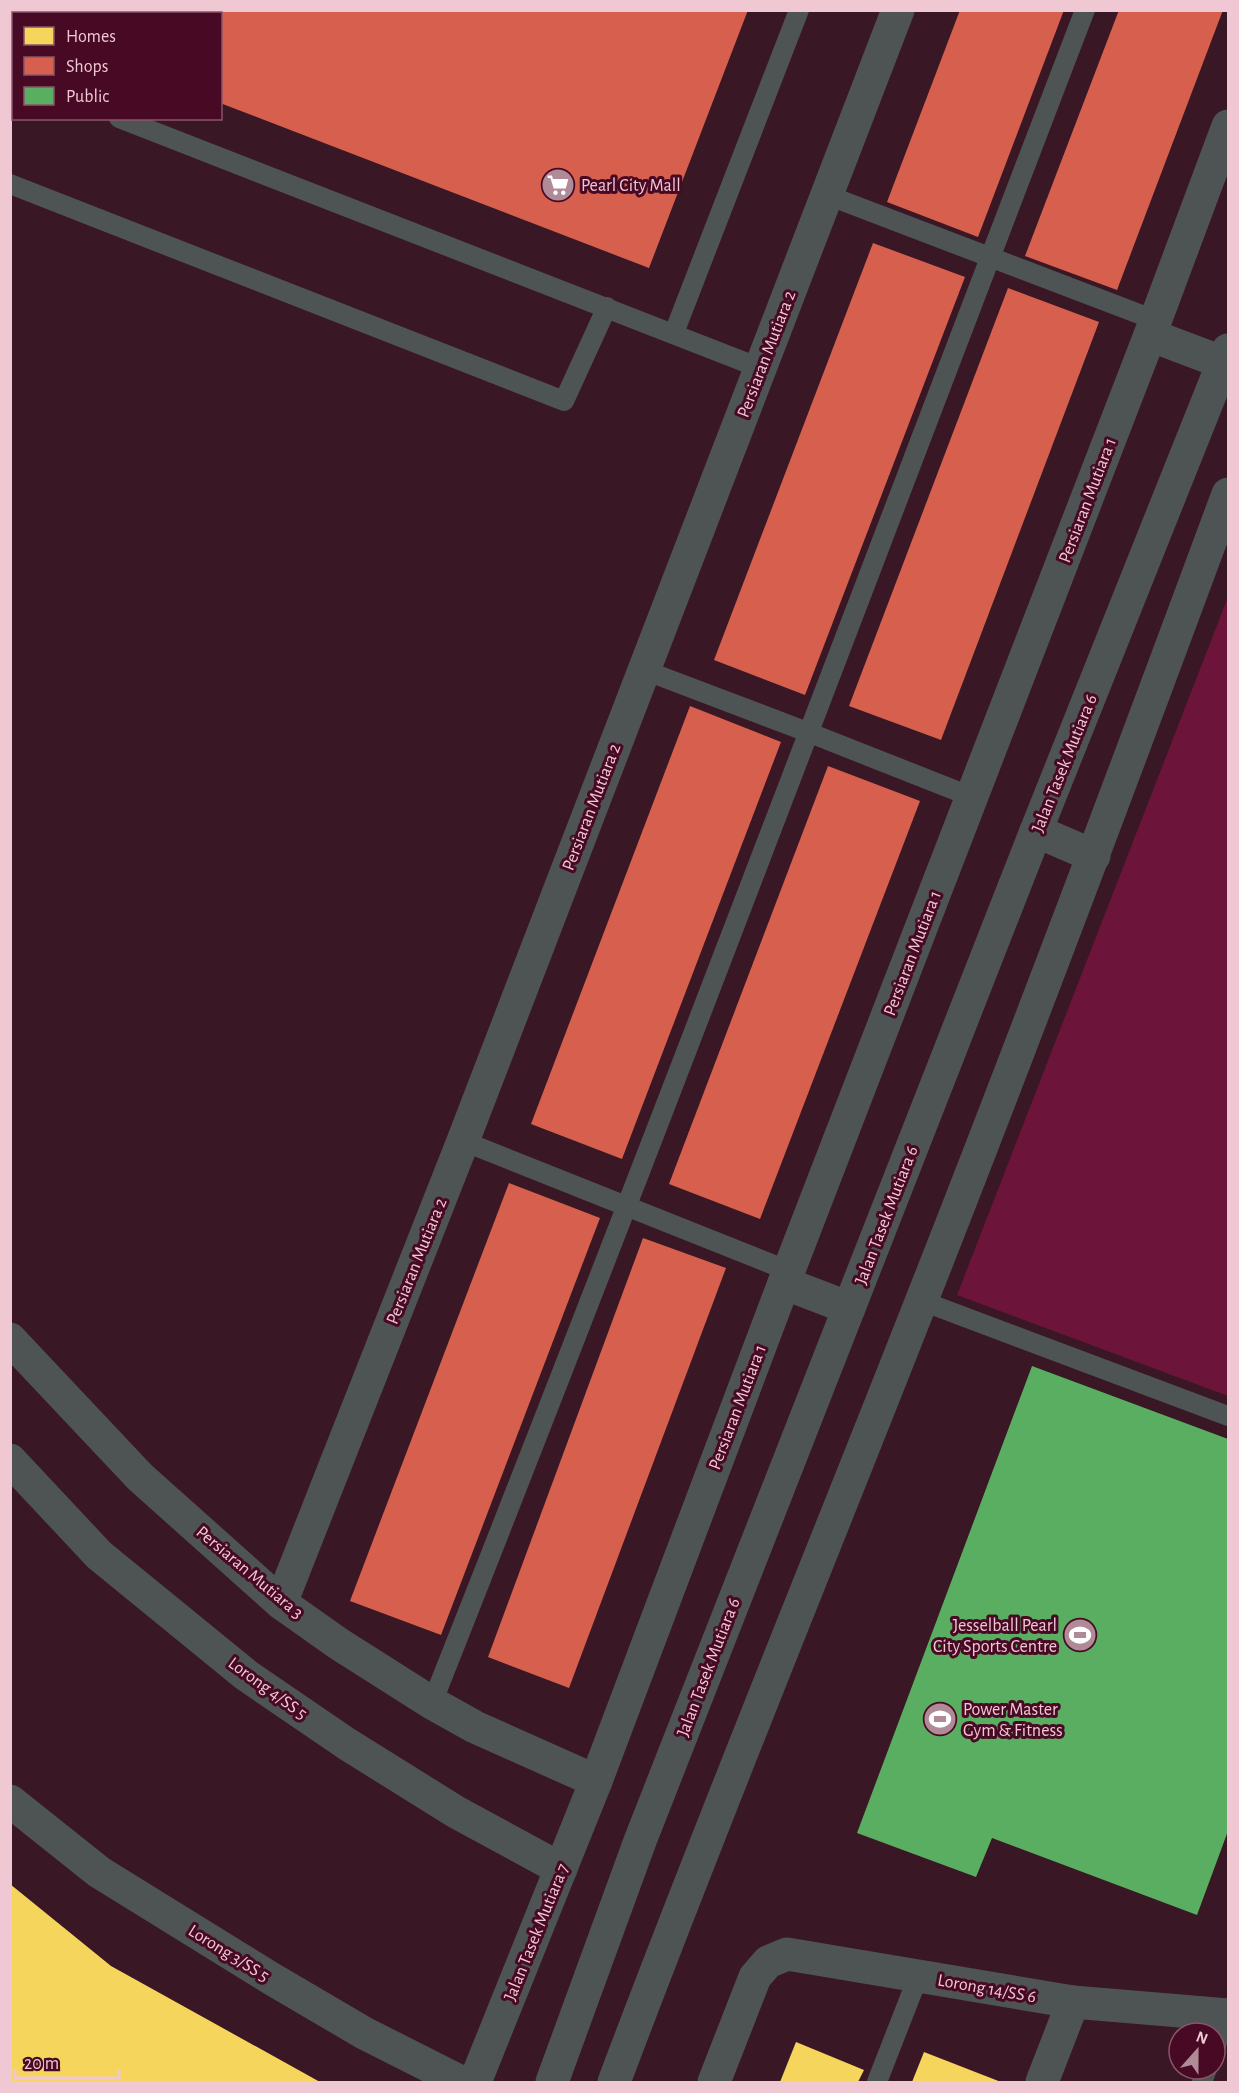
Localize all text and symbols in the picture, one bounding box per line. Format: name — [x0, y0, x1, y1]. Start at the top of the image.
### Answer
legend — [12, 12, 222, 120]
text: Homes — [66, 28, 116, 46]
text: Shops — [66, 58, 108, 76]
text: Public — [66, 88, 109, 106]
supermarket icon: Pearl City Mall — [540, 167, 576, 203]
place label: Pearl City Mall — [581, 177, 681, 195]
street label: Persiaran Mutiara 2 — [734, 288, 799, 420]
street label: Persiaran Mutiara 1 — [1056, 435, 1120, 565]
street label: Jalan Tasek Mutiara 6 — [1029, 692, 1101, 835]
street label: Persiaran Mutiara 2 — [559, 741, 624, 873]
street label: Persiaran Mutiara 1 — [881, 888, 945, 1018]
street label: Jalan Tasek Mutiara 6 — [852, 1143, 922, 1287]
street label: Persiaran Mutiara 2 — [383, 1196, 450, 1327]
street label: Persiaran Mutiara 1 — [706, 1342, 770, 1472]
street label: Persiaran Mutiara 3 — [192, 1523, 306, 1623]
street label: Jalan Tasek Mutiara 6 — [674, 1595, 744, 1739]
place label: Jesselball Pearl City Sports Centre — [933, 1617, 1057, 1656]
sports icon: Jesselball Pearl City Sports Centre — [1062, 1617, 1098, 1653]
street label: Lorong 4/SS 5 — [225, 1654, 310, 1723]
sports icon: Power Master Gym & Fitness — [922, 1701, 958, 1737]
place label: Power Master Gym & Fitness — [963, 1701, 1063, 1740]
street label: Jalan Tasek Mutiara 7 — [501, 1861, 573, 2004]
street label: Lorong 3/SS 5 — [185, 1922, 272, 1986]
street label: Lorong 14/SS 6 — [936, 1971, 1038, 2007]
north arrow — [1167, 2021, 1227, 2081]
text: N — [1194, 2028, 1210, 2047]
scale bar — [15, 2042, 118, 2080]
text: 20 m — [24, 2055, 59, 2073]

